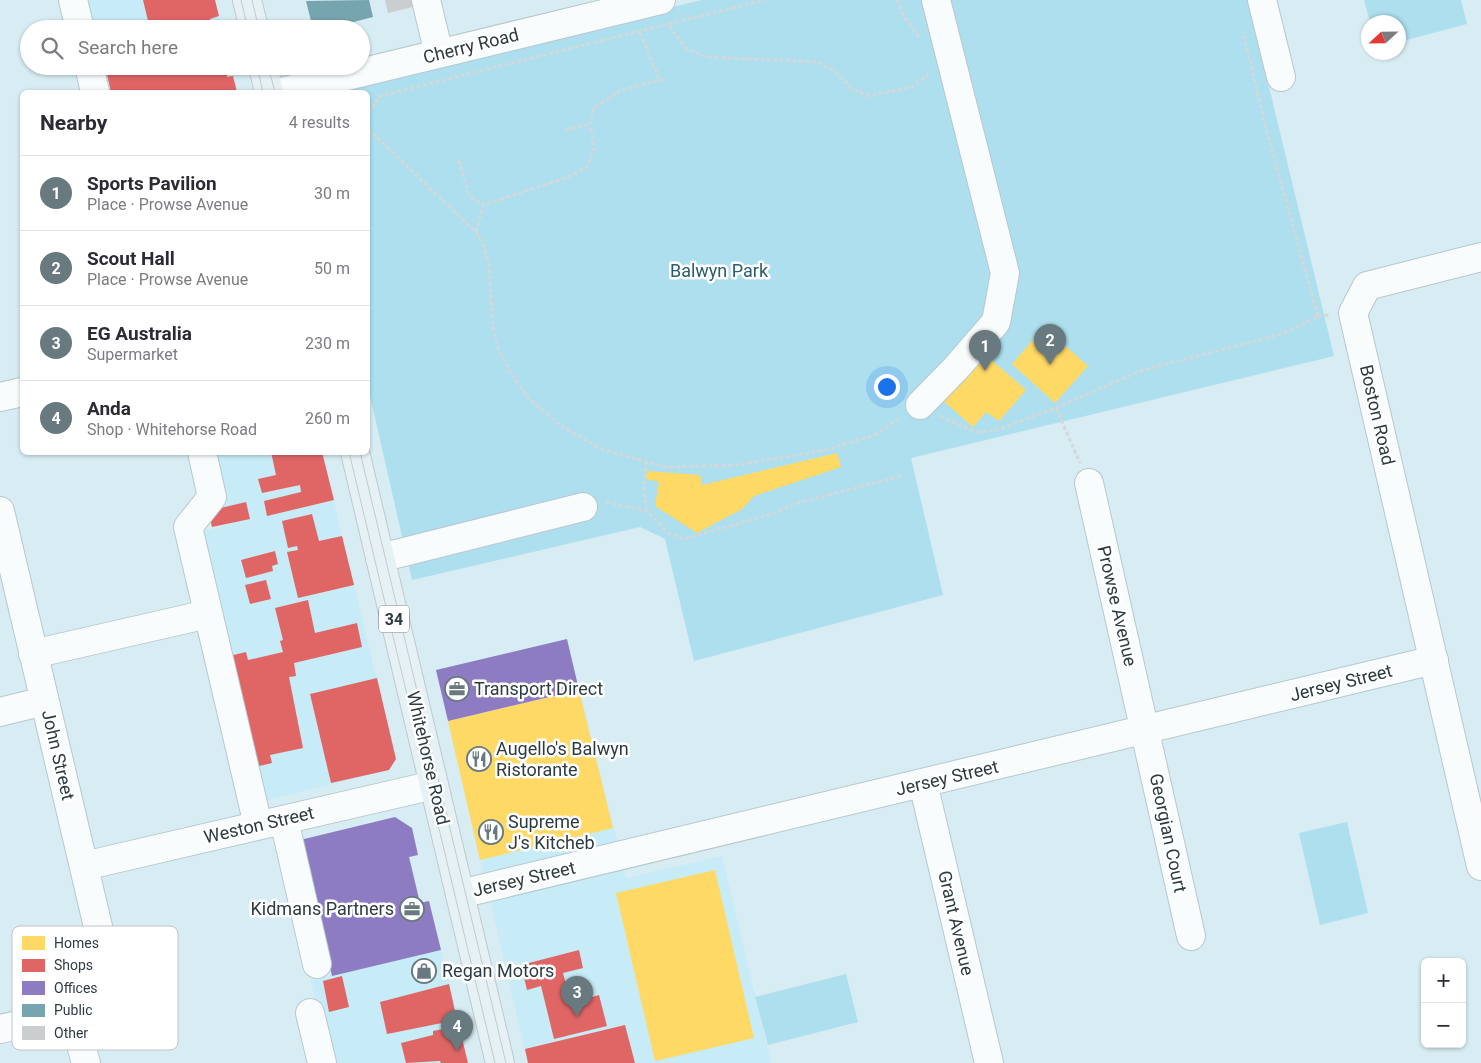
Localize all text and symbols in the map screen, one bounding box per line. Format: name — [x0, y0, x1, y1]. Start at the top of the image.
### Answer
north arrow — [1361, 15, 1406, 60]
search box — [20, 20, 370, 75]
street label: Cherry Road — [421, 23, 521, 68]
icon: search — [38, 34, 66, 62]
text: Search here — [78, 36, 178, 59]
text: Nearby — [40, 111, 107, 135]
text: 4 results — [289, 113, 350, 132]
text: Sports Pavilion — [87, 172, 217, 195]
text: 1 — [51, 184, 61, 203]
text: 30 m — [314, 184, 350, 203]
text: Place · Prowse Avenue — [87, 195, 248, 214]
text: Scout Hall — [87, 247, 175, 270]
text: 2 — [51, 259, 61, 278]
text: 50 m — [314, 259, 350, 278]
park label: Balwyn Park — [670, 260, 769, 281]
text: Place · Prowse Avenue — [87, 270, 248, 289]
text: EG Australia — [87, 322, 192, 345]
pin: 2 — [1034, 324, 1066, 365]
pin: 1 — [969, 330, 1001, 371]
text: 3 — [51, 334, 61, 353]
text: 230 m — [305, 334, 350, 353]
text: Supermarket — [87, 345, 178, 364]
street label: Boston Road — [1356, 363, 1399, 467]
your location — [874, 374, 900, 400]
text: Anda — [87, 397, 131, 420]
text: 4 — [51, 409, 61, 428]
text: 260 m — [305, 409, 350, 428]
text: Shop · Whitehorse Road — [87, 420, 257, 439]
street label: Prowse Avenue — [1093, 543, 1142, 668]
road number: 34 — [379, 606, 409, 632]
street label: Jersey Street — [1288, 660, 1394, 705]
office icon: Transport Direct — [444, 676, 470, 702]
place label: Transport Direct — [474, 678, 603, 699]
street label: Whitehorse Road — [403, 689, 454, 827]
street label: John Street — [38, 708, 79, 802]
place label: Augello's Balwyn Ristorante — [496, 738, 629, 780]
restaurant icon: Augello's Balwyn Ristorante — [466, 746, 492, 772]
street label: Jersey Street — [893, 755, 1000, 800]
street label: Georgian Court — [1146, 772, 1191, 894]
street label: Weston Street — [202, 802, 316, 847]
place label: Supreme J's Kitcheb — [508, 811, 595, 853]
restaurant icon: Supreme J's Kitcheb — [478, 819, 504, 845]
street label: Jersey Street — [470, 856, 577, 901]
street label: Grant Avenue — [934, 868, 979, 977]
office icon: Kidmans Partners — [399, 896, 425, 922]
place label: Kidmans Partners — [251, 898, 394, 919]
legend — [12, 926, 178, 1050]
text: Homes — [54, 935, 99, 951]
text: Shops — [54, 957, 93, 973]
shop icon: Regan Motors — [411, 958, 437, 984]
map controls — [1421, 958, 1466, 1048]
button: + — [1421, 958, 1466, 1003]
place label: Regan Motors — [442, 960, 554, 981]
pin: 3 — [561, 976, 593, 1017]
text: Offices — [54, 980, 98, 996]
text: Public — [54, 1002, 93, 1018]
button: − — [1421, 1003, 1466, 1048]
pin: 4 — [441, 1010, 473, 1051]
text: Other — [54, 1025, 88, 1041]

